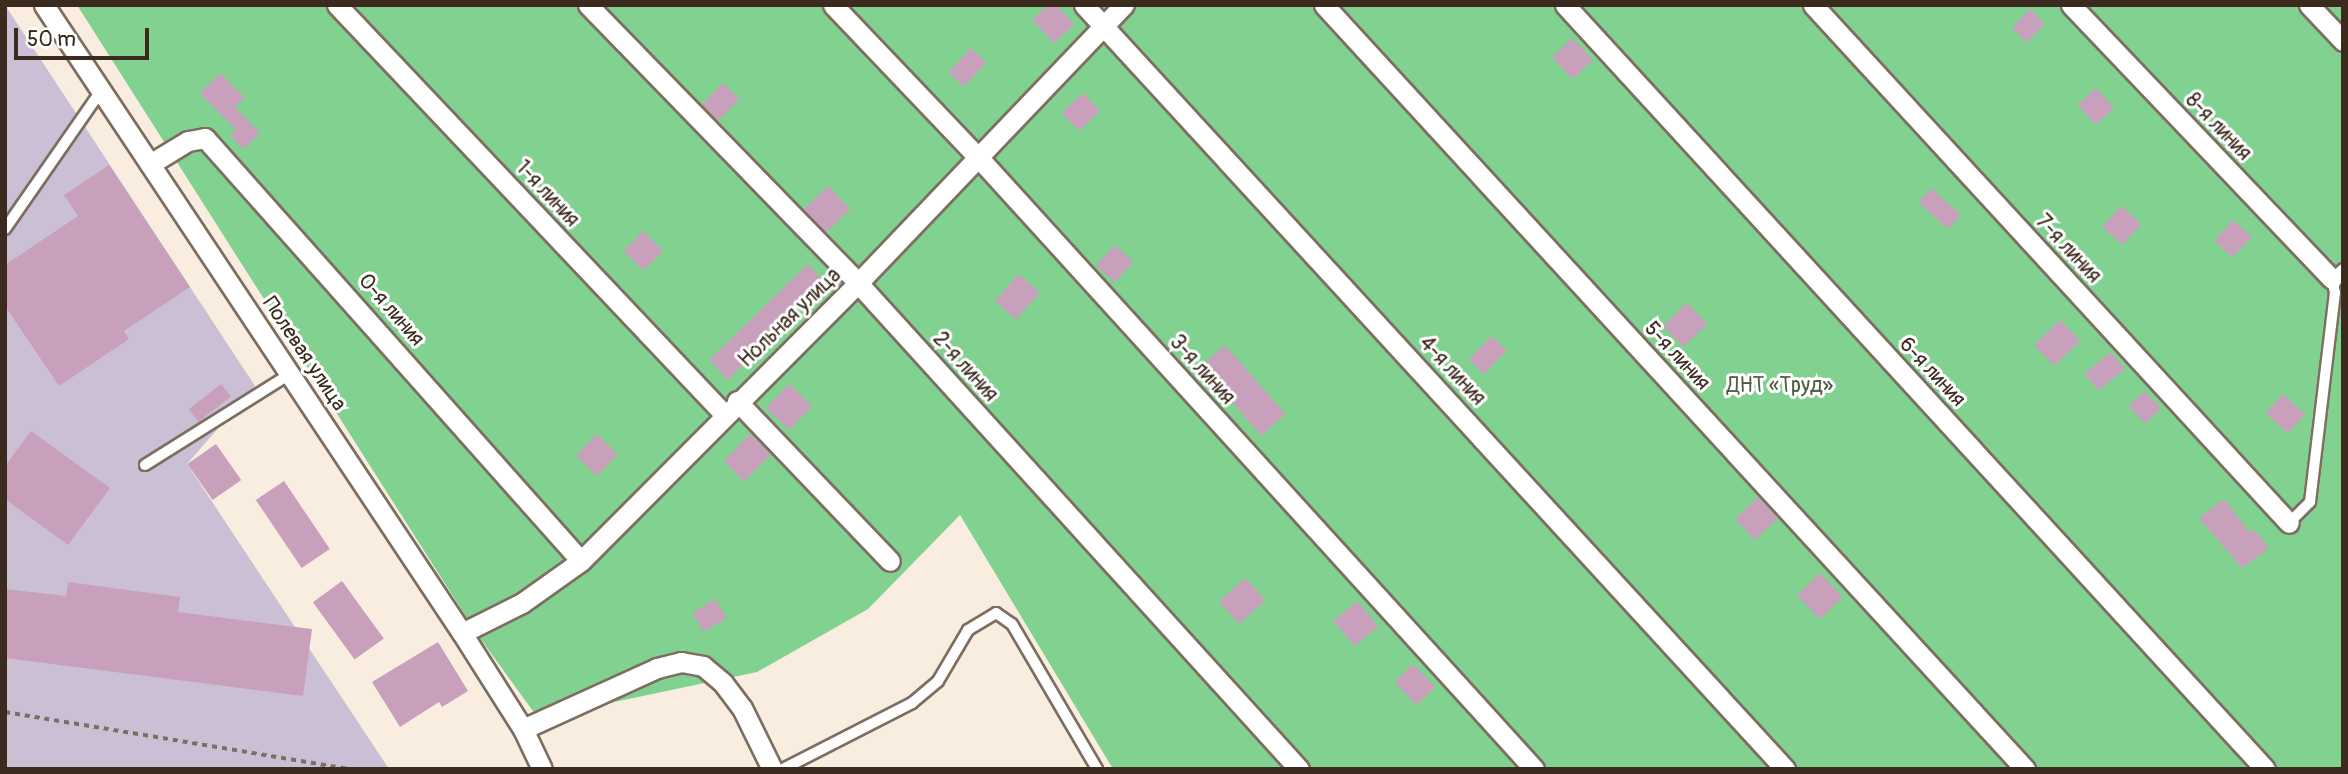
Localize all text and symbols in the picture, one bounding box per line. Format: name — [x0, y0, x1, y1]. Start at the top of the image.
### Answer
scale bar — [18, 14, 152, 58]
text: 50 m — [27, 26, 76, 53]
street label: 8-я линия — [2180, 88, 2256, 166]
street label: 1-я линия — [510, 156, 584, 232]
street label: 7-я линия — [2030, 209, 2106, 289]
street label: Нольная улица — [734, 263, 846, 373]
street label: 0-я линия — [353, 269, 429, 351]
street label: Полевая улица — [257, 292, 351, 416]
street label: 5-я линия — [1639, 316, 1715, 396]
street label: 2-я линия — [927, 327, 1003, 407]
street label: 3-я линия — [1164, 330, 1240, 410]
street label: 4-я линия — [1414, 331, 1490, 411]
street label: 6-я линия — [1894, 332, 1970, 412]
park label: ДНТ «Труд» — [1727, 373, 1833, 399]

